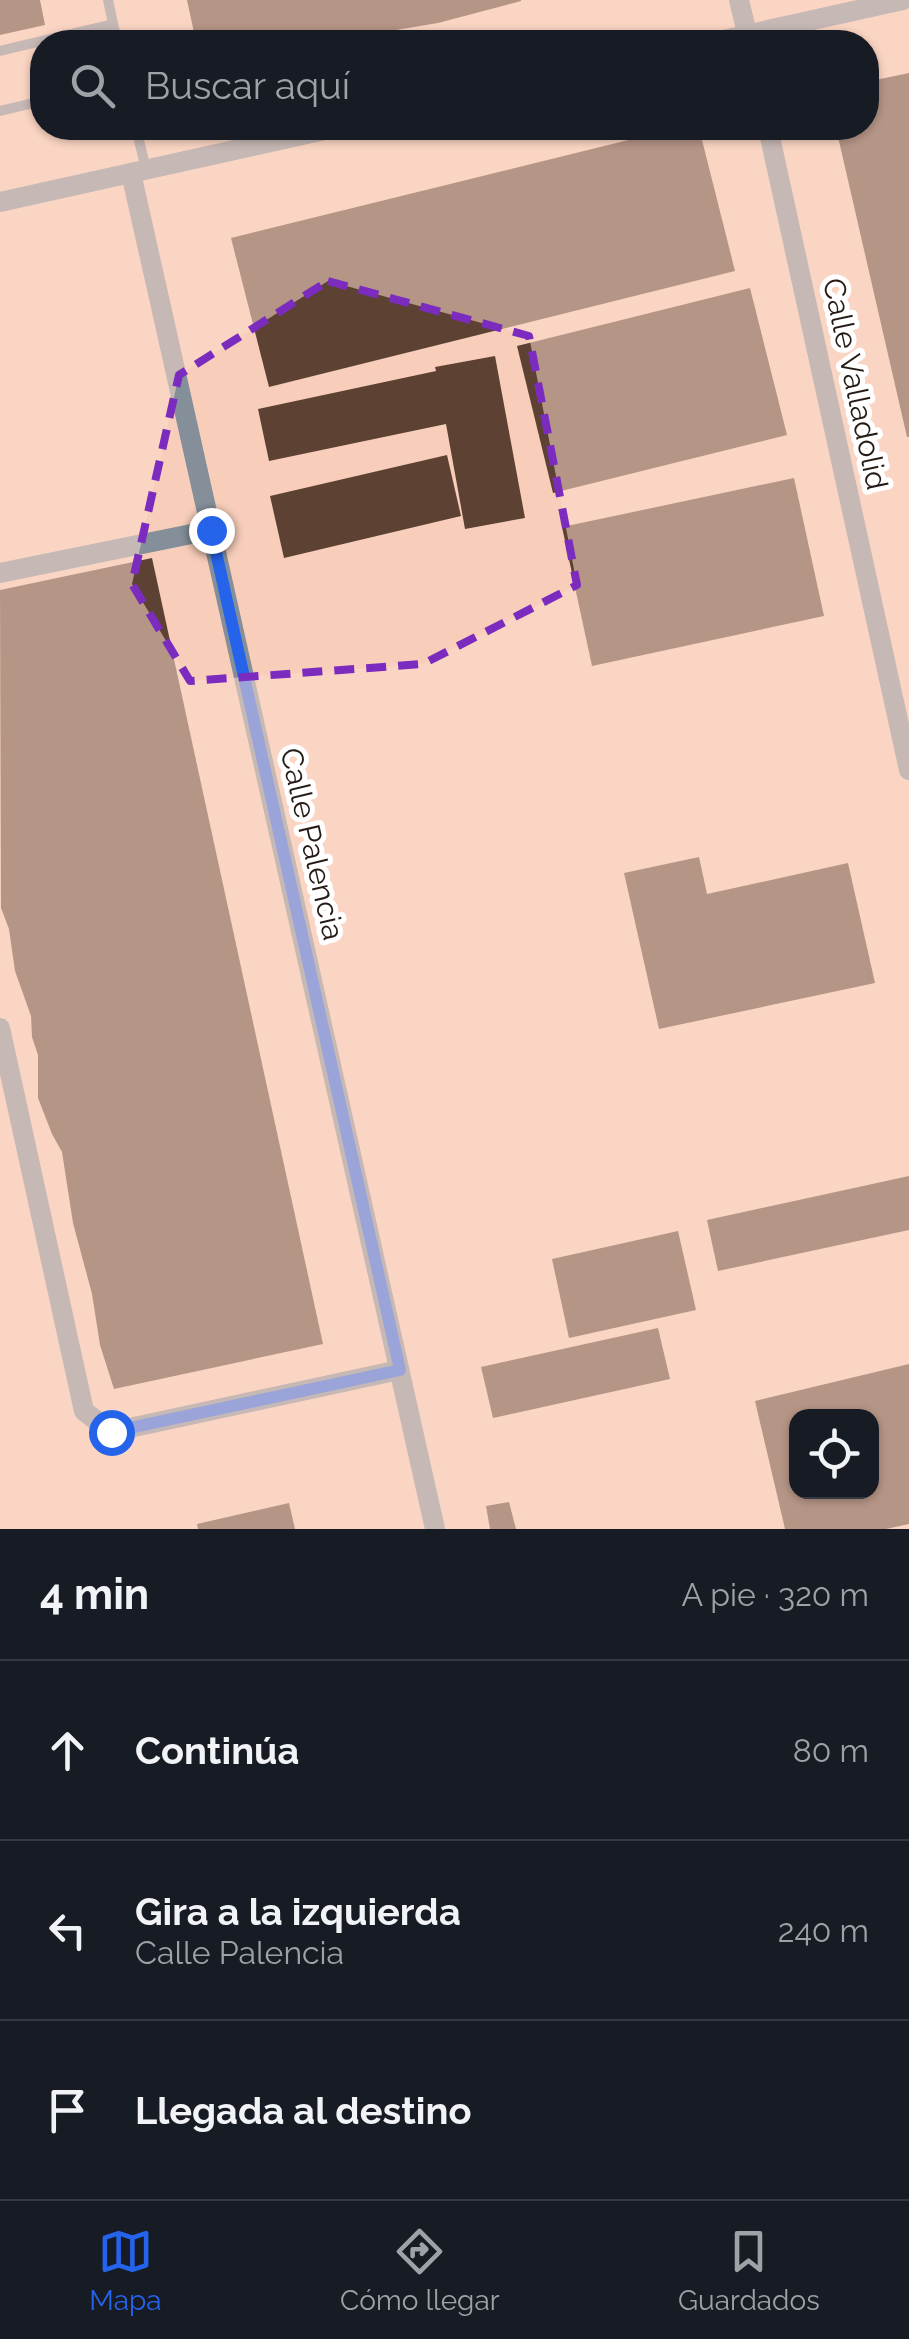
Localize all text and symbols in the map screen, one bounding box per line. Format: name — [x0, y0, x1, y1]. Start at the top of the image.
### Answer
search box — [30, 30, 879, 140]
icon: search — [65, 58, 120, 113]
text: Buscar aquí — [145, 63, 350, 108]
street label: Calle Valladolid — [816, 275, 895, 493]
route end — [189, 508, 235, 554]
street label: Calle Palencia — [273, 744, 352, 943]
map controls — [789, 1409, 879, 1499]
button: locate — [789, 1409, 879, 1499]
route start — [89, 1410, 135, 1456]
text: 4 min — [40, 1570, 149, 1619]
text: A pie · 320 m — [681, 1576, 869, 1613]
icon: ahead — [40, 1723, 95, 1778]
text: Continúa — [135, 1728, 299, 1773]
text: 80 m — [793, 1732, 869, 1769]
text: Gira a la izquierda — [135, 1889, 461, 1934]
icon: left — [40, 1903, 95, 1958]
text: 240 m — [778, 1912, 869, 1949]
text: Calle Palencia — [135, 1934, 344, 1971]
icon: arrive — [40, 2083, 95, 2138]
text: Llegada al destino — [135, 2088, 472, 2133]
tab: Mapa — [89, 2224, 161, 2317]
tab: Cómo llegar — [340, 2224, 500, 2317]
tab: Guardados — [678, 2224, 820, 2317]

